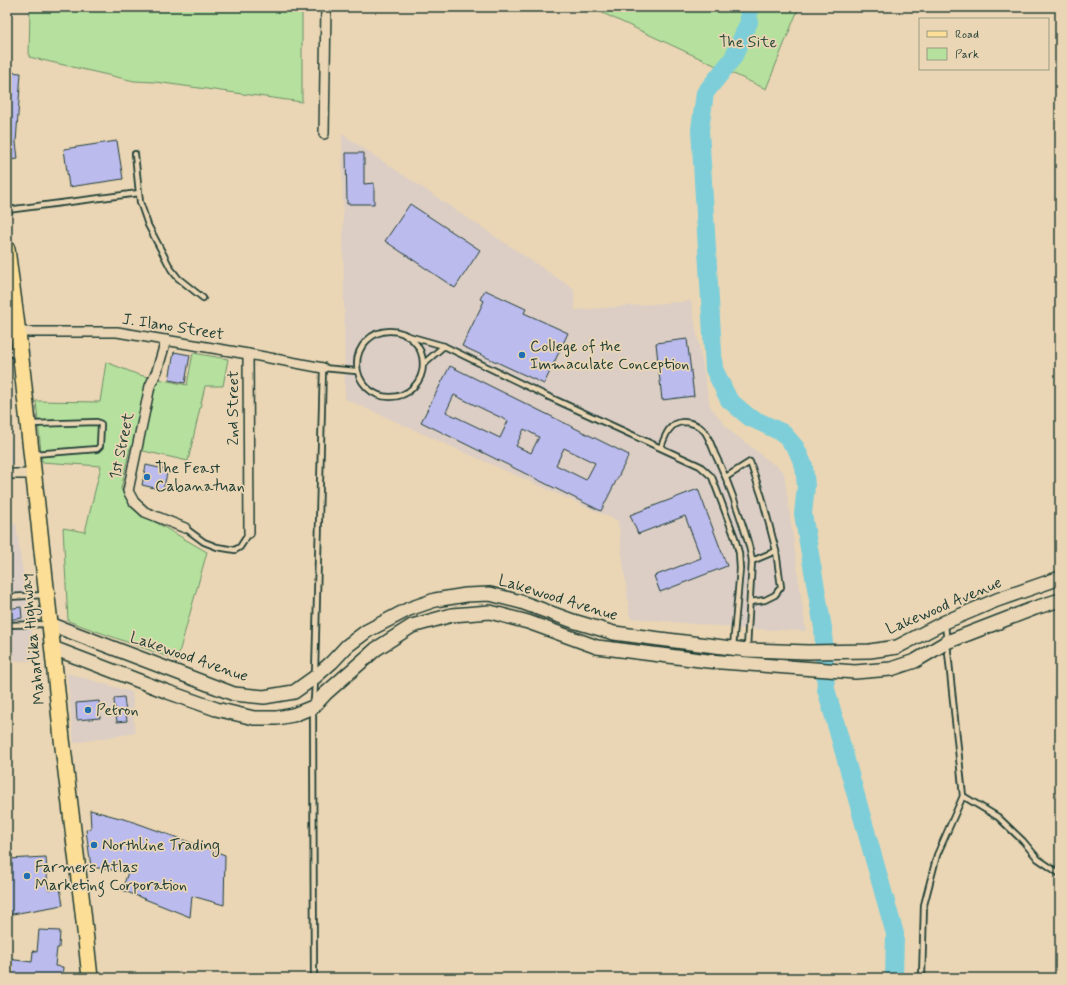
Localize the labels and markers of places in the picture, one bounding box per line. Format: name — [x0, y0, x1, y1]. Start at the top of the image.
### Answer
place label: College of the Immaculate Conception — [530, 336, 689, 375]
marker: College of the Immaculate Conception — [517, 350, 527, 360]
place label: The Feast Cabanatuan — [155, 458, 245, 497]
marker: The Feast Cabanatuan — [142, 472, 152, 482]
place label: Petron — [96, 700, 139, 721]
marker: Petron — [83, 705, 93, 715]
place label: Northline Trading — [102, 835, 220, 857]
marker: Northline Trading — [89, 840, 99, 850]
place label: Farmers Atlas Marketing Corporation — [35, 857, 187, 897]
marker: Farmers Atlas Marketing Corporation — [22, 871, 32, 881]

